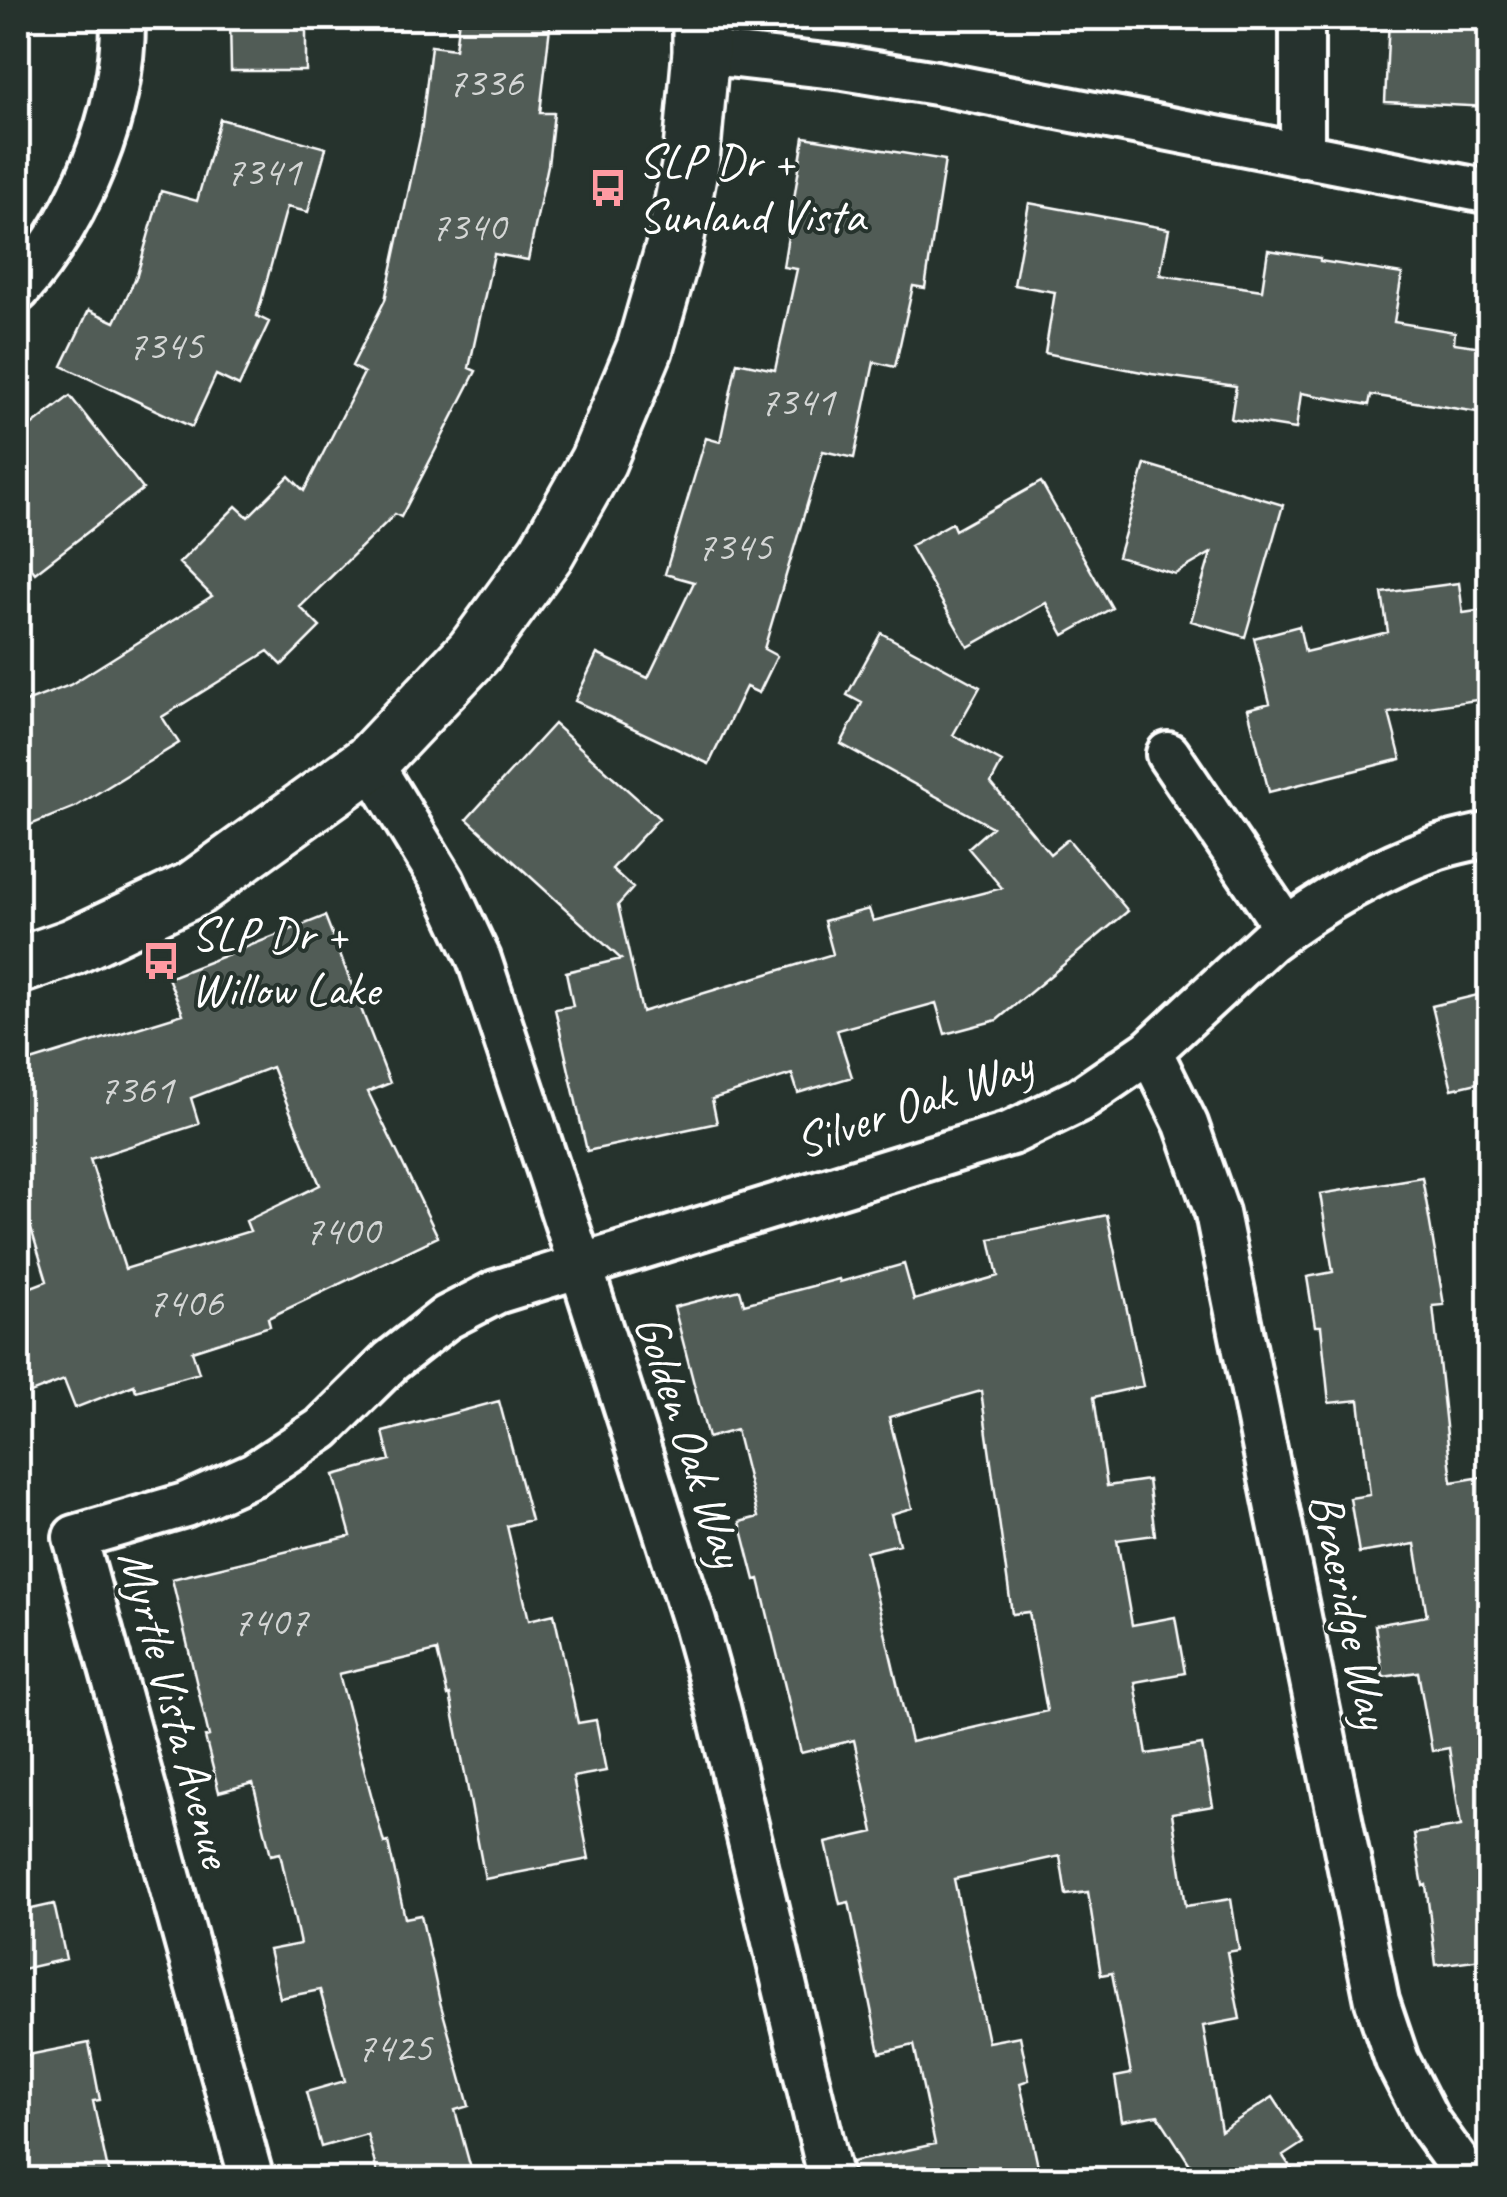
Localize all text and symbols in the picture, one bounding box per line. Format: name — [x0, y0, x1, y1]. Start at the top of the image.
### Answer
house number: 7336 — [447, 56, 524, 109]
place label: SLP Dr + Sunland Vista — [638, 131, 868, 246]
house number: 7341 — [225, 145, 303, 198]
bus stop icon: SLP Dr + Sunland Vista — [587, 167, 629, 209]
house number: 7340 — [430, 200, 509, 253]
house number: 7345 — [127, 319, 205, 372]
house number: 7341 — [759, 375, 837, 428]
house number: 7345 — [696, 520, 774, 573]
place label: SLP Dr + Willow Lake — [191, 904, 383, 1019]
bus stop icon: SLP Dr + Willow Lake — [140, 940, 182, 982]
street label: Silver Oak Way — [787, 1033, 1043, 1171]
house number: 7361 — [98, 1063, 176, 1116]
house number: 7400 — [304, 1204, 383, 1257]
house number: 7406 — [147, 1276, 224, 1329]
street label: Golden Oak Way — [621, 1307, 760, 1577]
street label: Braeridge Way — [1296, 1488, 1405, 1736]
street label: Myrtle Vista Avenue — [105, 1543, 248, 1876]
house number: 7407 — [232, 1595, 310, 1648]
house number: 7425 — [356, 2021, 434, 2074]

